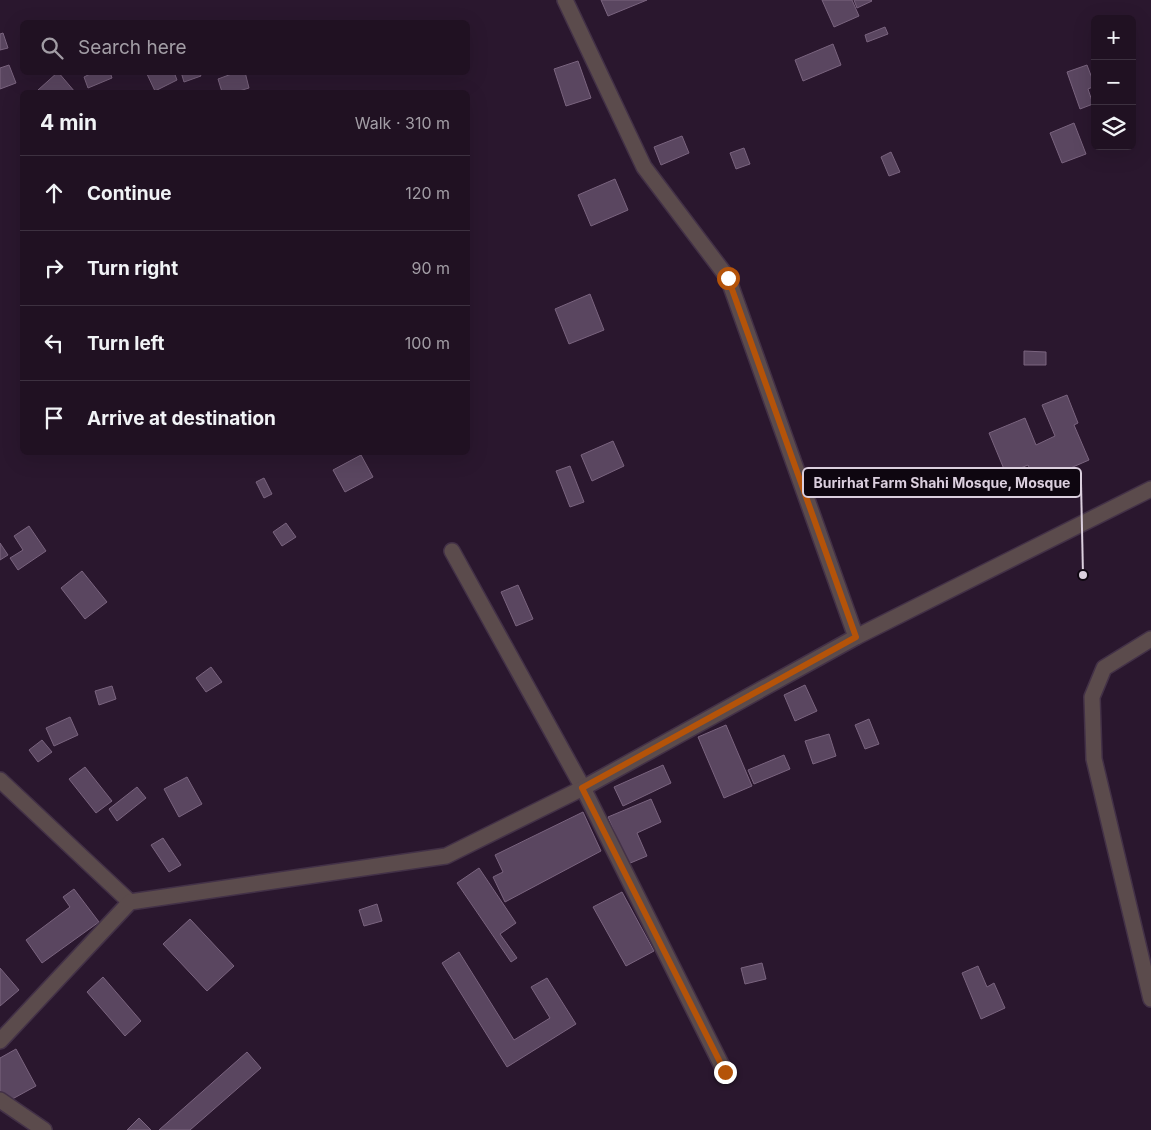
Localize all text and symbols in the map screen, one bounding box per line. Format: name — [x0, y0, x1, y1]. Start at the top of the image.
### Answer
map controls — [1091, 15, 1136, 150]
button: + — [1091, 15, 1136, 60]
search box — [20, 20, 470, 75]
icon: search — [38, 34, 66, 62]
text: Search here — [78, 36, 187, 59]
button: − — [1091, 60, 1136, 105]
button: layers — [1091, 105, 1136, 150]
text: 4 min — [40, 110, 97, 135]
text: Walk · 310 m — [355, 113, 450, 133]
icon: ahead — [40, 179, 68, 207]
text: Continue — [87, 182, 172, 205]
text: 120 m — [405, 183, 450, 203]
icon: right — [40, 254, 68, 282]
text: Turn right — [87, 257, 178, 280]
text: 90 m — [411, 258, 450, 278]
route start — [717, 267, 740, 290]
icon: left — [40, 329, 68, 357]
text: Turn left — [87, 332, 165, 355]
text: 100 m — [405, 333, 450, 353]
icon: arrive — [40, 404, 68, 432]
text: Arrive at destination — [87, 407, 276, 430]
callout: Burirhat Farm Shahi Mosque, Mosque — [803, 468, 1081, 497]
text: Burirhat Farm Shahi Mosque, Mosque — [814, 474, 1070, 491]
route end — [714, 1061, 737, 1084]

